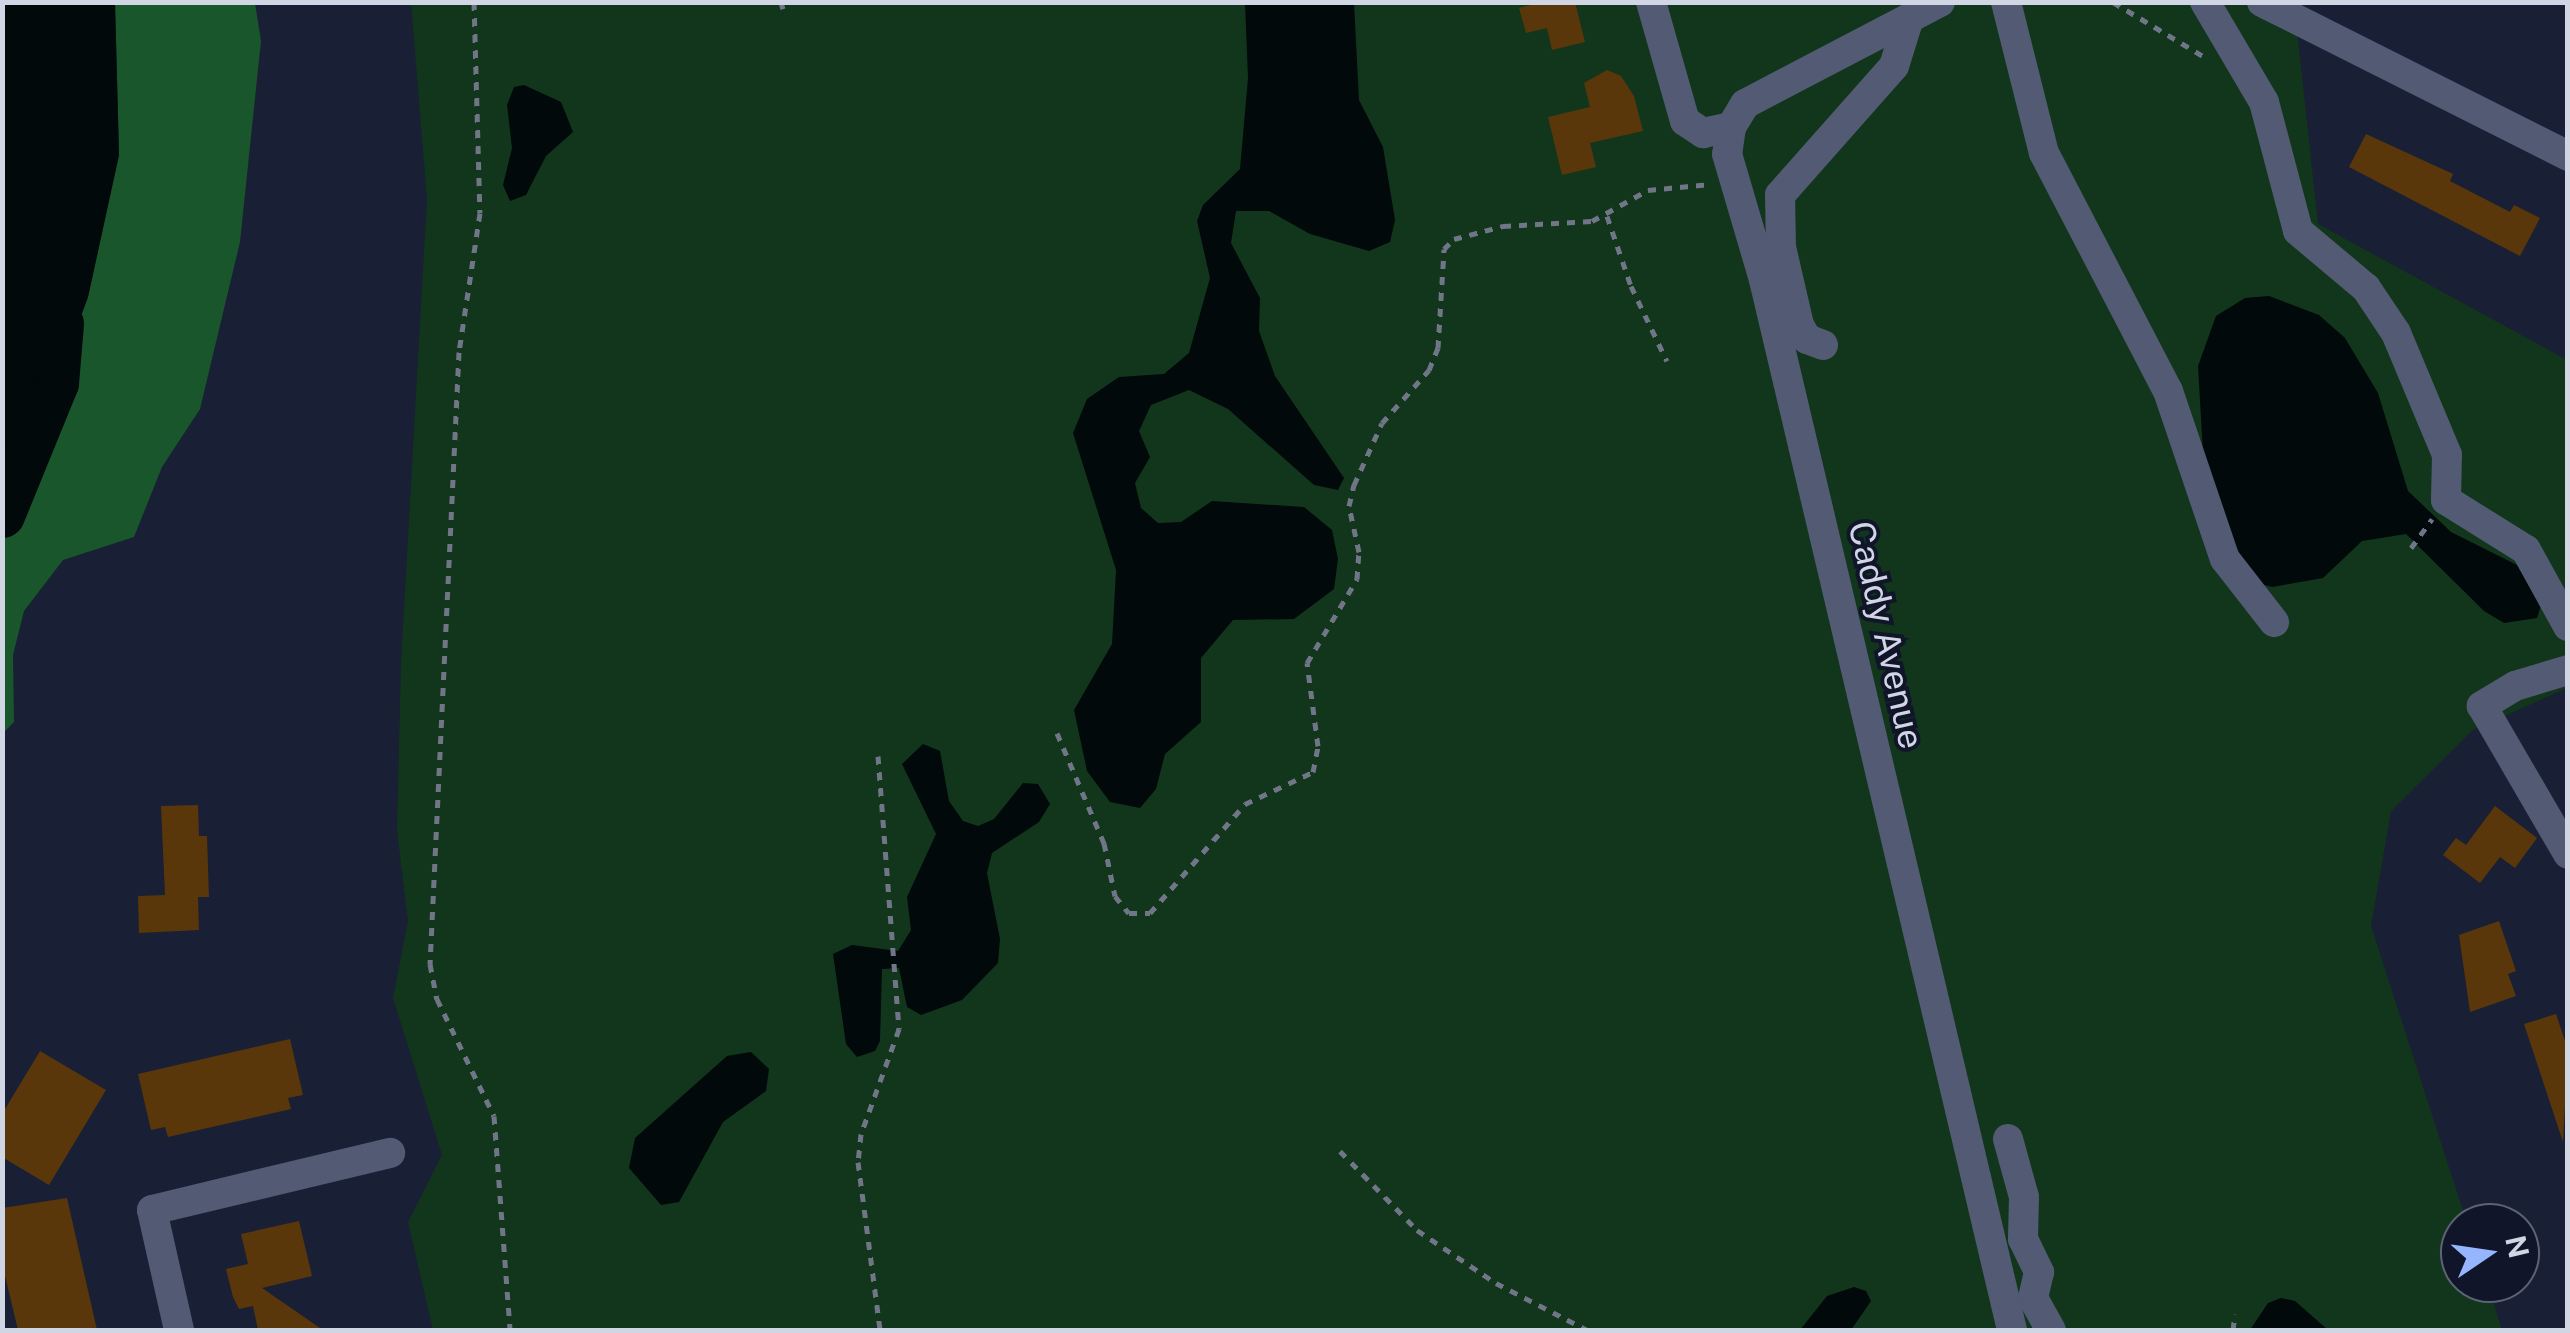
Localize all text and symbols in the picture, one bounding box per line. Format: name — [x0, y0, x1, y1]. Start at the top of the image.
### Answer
street label: Caddy Avenue — [1839, 517, 1933, 753]
north arrow — [2440, 1203, 2540, 1303]
text: N — [2499, 1232, 2536, 1261]

